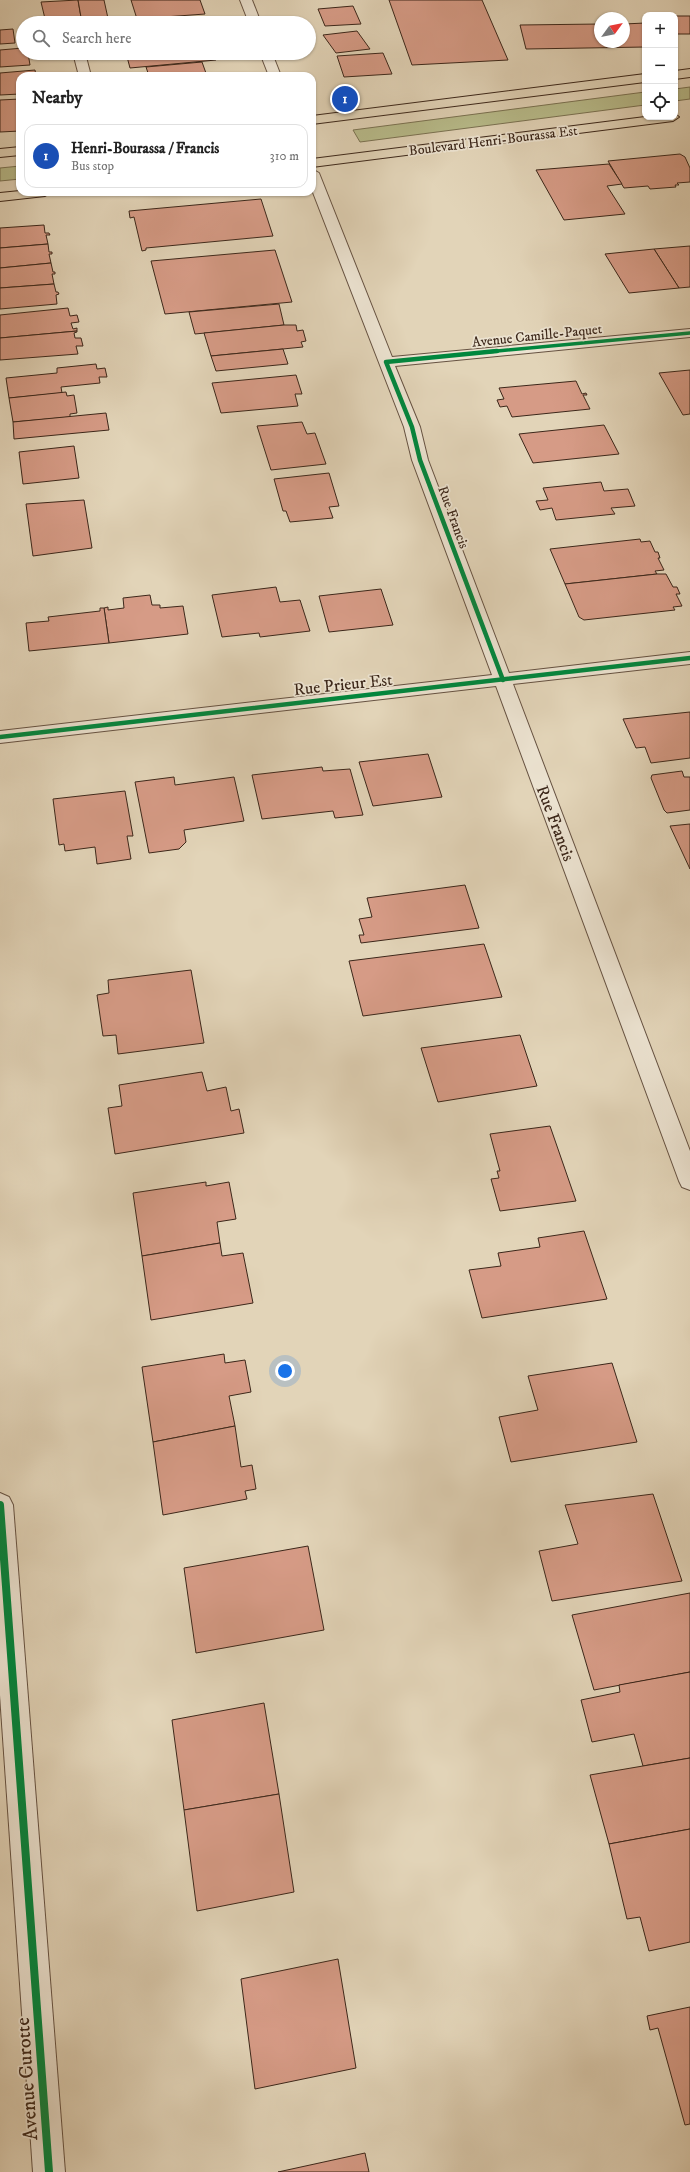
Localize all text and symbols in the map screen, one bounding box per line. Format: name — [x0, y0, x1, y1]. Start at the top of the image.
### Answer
north arrow — [594, 12, 630, 48]
map controls — [642, 12, 678, 120]
button: + — [642, 12, 678, 48]
search box — [16, 16, 316, 60]
icon: search — [30, 27, 52, 49]
text: Search here — [62, 29, 131, 48]
button: − — [642, 48, 678, 84]
pin: 1 — [332, 84, 358, 114]
button: locate — [642, 84, 678, 120]
text: Nearby — [32, 87, 82, 109]
street label: Boulevard Henri-Bourassa Est — [408, 122, 579, 160]
text: Henri-Bourassa / Francis — [71, 139, 219, 158]
text: 1 — [44, 148, 48, 164]
text: 310 m — [270, 148, 299, 164]
text: Bus stop — [71, 158, 114, 174]
street label: Avenue Camille-Paquet — [471, 320, 604, 352]
street label: Rue Francis — [433, 483, 473, 551]
street label: Rue Prieur Est — [293, 669, 394, 701]
street label: Rue Francis — [531, 782, 580, 865]
your location — [275, 1361, 295, 1381]
street label: Avenue Curotte — [11, 2017, 44, 2141]

